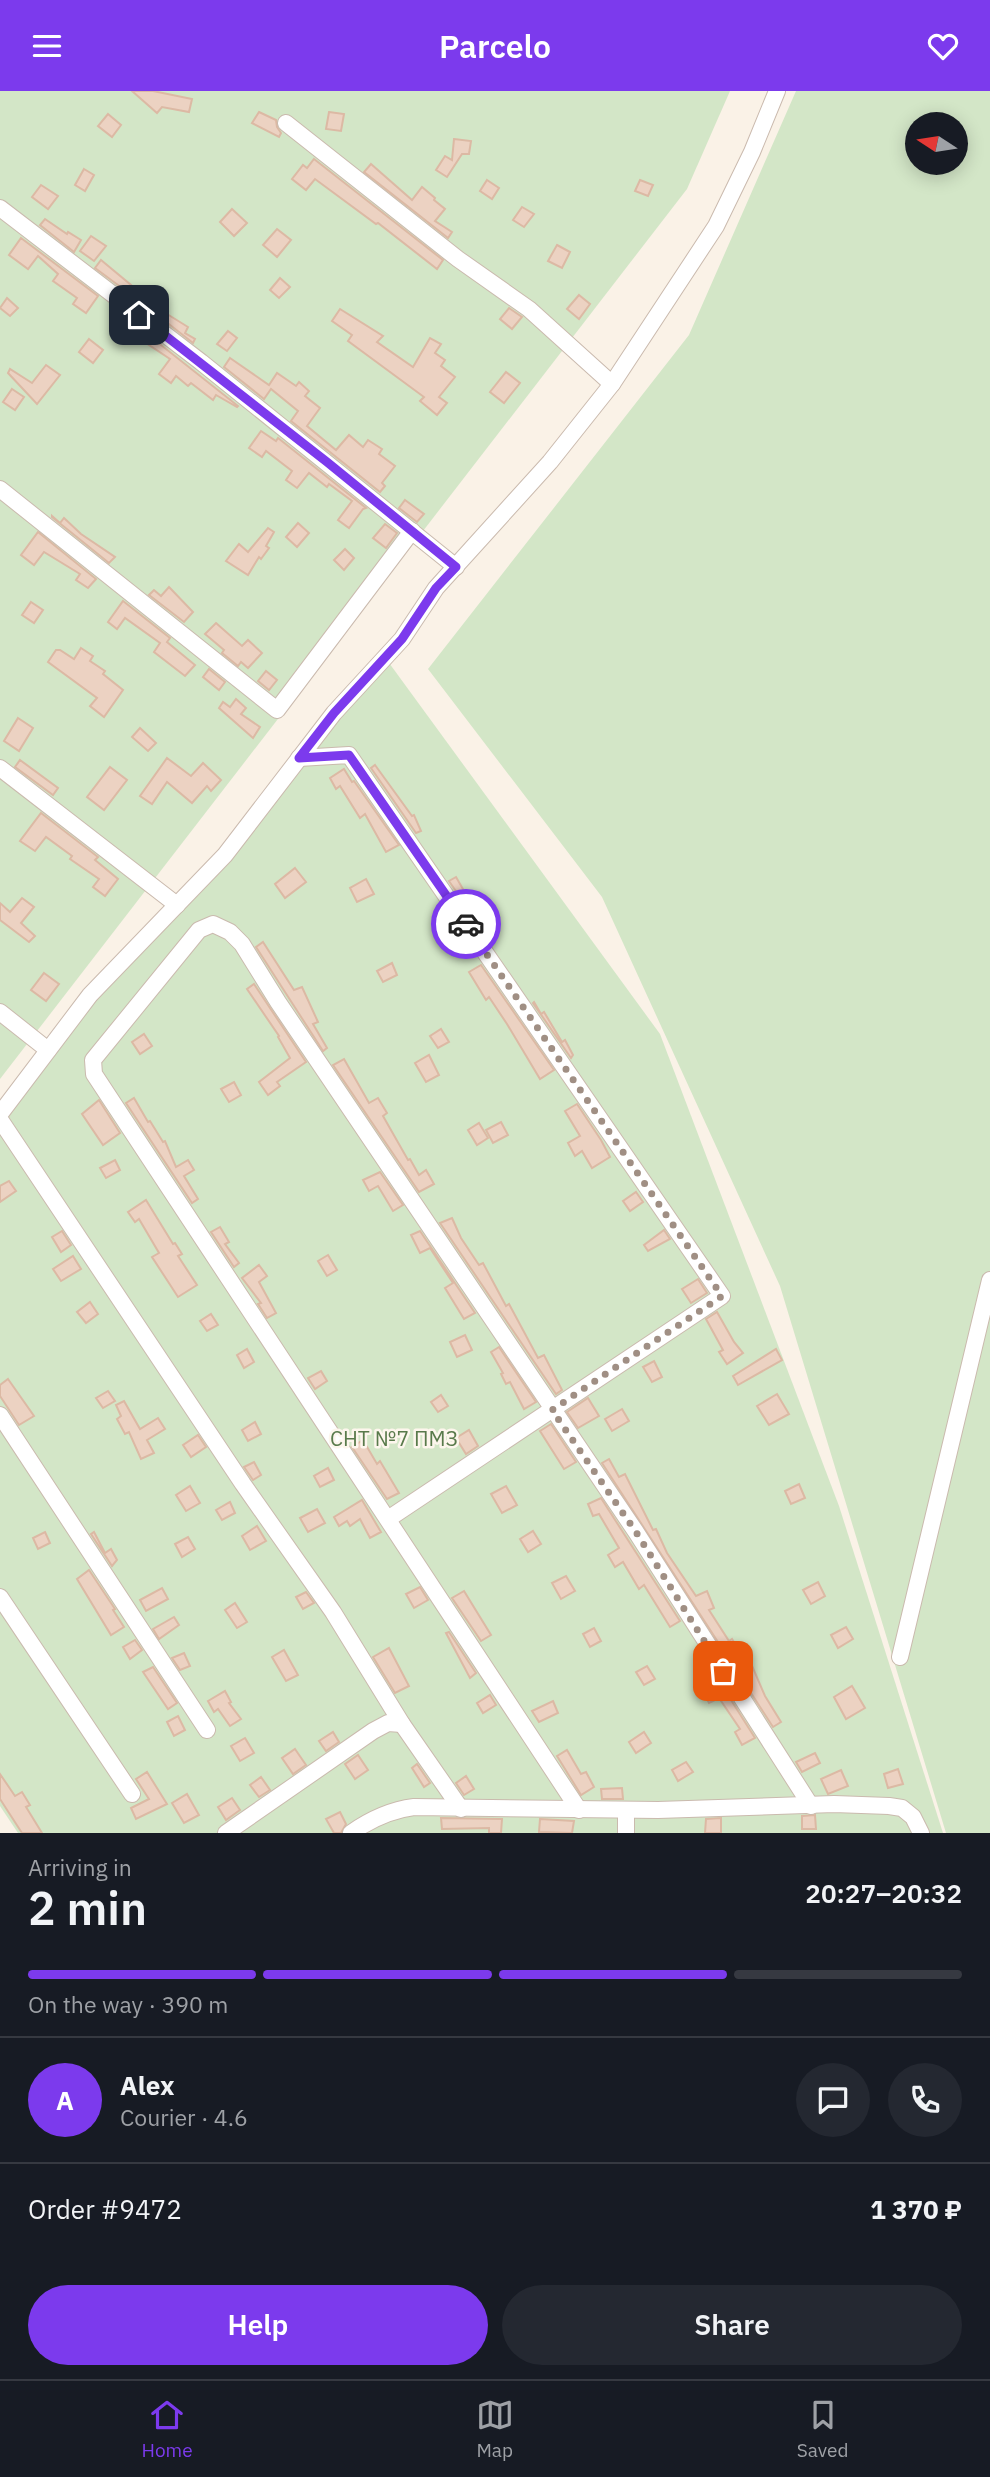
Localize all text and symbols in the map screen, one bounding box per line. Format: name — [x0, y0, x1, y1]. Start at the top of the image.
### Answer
text: Parcelo — [439, 25, 551, 67]
icon: menu — [28, 27, 66, 65]
icon: heart — [924, 27, 962, 65]
north arrow — [905, 112, 968, 175]
map controls — [905, 112, 968, 175]
pin — [109, 285, 169, 345]
icon: home — [120, 296, 158, 334]
courier — [431, 889, 501, 959]
icon: car — [447, 905, 485, 943]
park label: СНТ №7 ПМЗ — [330, 1424, 458, 1452]
pin — [693, 1641, 753, 1701]
icon: bag — [704, 1652, 742, 1690]
text: Arriving in — [28, 1852, 132, 1882]
text: 20:27–20:32 — [805, 1876, 962, 1910]
text: 2 min — [28, 1878, 147, 1938]
text: On the way · 390 m — [28, 1989, 228, 2019]
button: chat — [796, 2063, 870, 2137]
button: phone — [888, 2063, 962, 2137]
text: Alex — [120, 2068, 174, 2102]
text: A — [56, 2083, 74, 2117]
text: Courier · 4.6 — [120, 2102, 248, 2132]
text: Order #9472 — [28, 2192, 182, 2226]
text: 1 370 ₽ — [870, 2192, 962, 2226]
button: Help — [28, 2285, 488, 2365]
button: Share — [502, 2285, 962, 2365]
tab: Home — [142, 2396, 193, 2462]
tab: Map — [476, 2396, 514, 2462]
tab: Saved — [797, 2396, 848, 2462]

